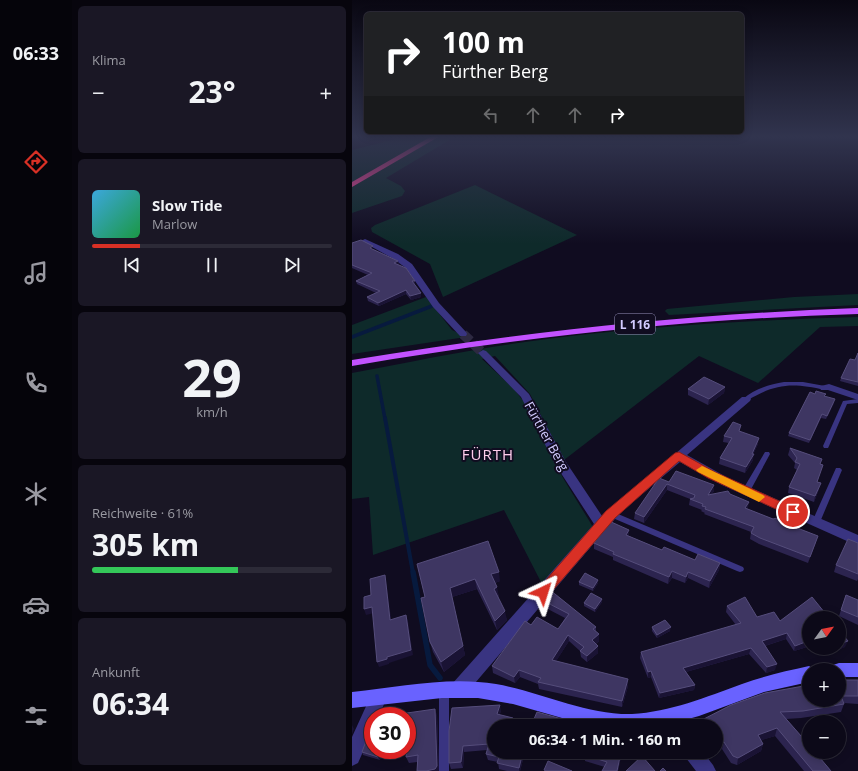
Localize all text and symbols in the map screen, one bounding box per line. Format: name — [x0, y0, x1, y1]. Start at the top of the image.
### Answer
text: 100 m — [442, 23, 525, 61]
icon: right — [376, 28, 428, 80]
text: 06:33 — [13, 41, 59, 65]
text: Klima — [92, 51, 126, 69]
text: Fürther Berg — [442, 59, 548, 83]
text: 23° — [188, 71, 236, 112]
text: − — [92, 77, 105, 107]
text: + — [319, 77, 332, 107]
icon: left — [480, 104, 502, 126]
icon: ahead — [522, 104, 544, 126]
icon: ahead — [564, 104, 586, 126]
icon: right — [606, 104, 628, 126]
icon: directions — [22, 148, 50, 176]
text: Slow Tide — [152, 195, 222, 215]
text: Marlow — [152, 215, 197, 233]
icon: previous — [121, 254, 143, 276]
icon: pause — [201, 254, 223, 276]
icon: next — [281, 254, 303, 276]
icon: music — [22, 259, 50, 287]
road number: L 116 — [615, 314, 655, 334]
text: 29 — [182, 341, 242, 412]
icon: phone — [22, 369, 50, 397]
street label: Fürther Berg — [521, 398, 573, 474]
text: km/h — [196, 403, 228, 421]
district label: FÜRTH — [462, 444, 514, 464]
icon: climate — [22, 480, 50, 508]
pin — [776, 495, 810, 529]
icon: arrive — [782, 501, 804, 523]
text: Reichweite · 61% — [92, 504, 193, 522]
text: 305 km — [92, 524, 199, 565]
position arrow — [522, 571, 564, 613]
icon: car — [22, 591, 50, 619]
north arrow — [802, 611, 846, 655]
map controls — [802, 611, 846, 759]
text: Ankunft — [92, 663, 140, 681]
button: + — [802, 663, 846, 707]
text: 06:34 — [92, 683, 169, 724]
icon: filters — [22, 702, 50, 730]
speed limit sign: 30 — [364, 707, 416, 759]
button: − — [802, 715, 846, 759]
text: 06:34 · 1 Min. · 160 m — [529, 729, 681, 749]

